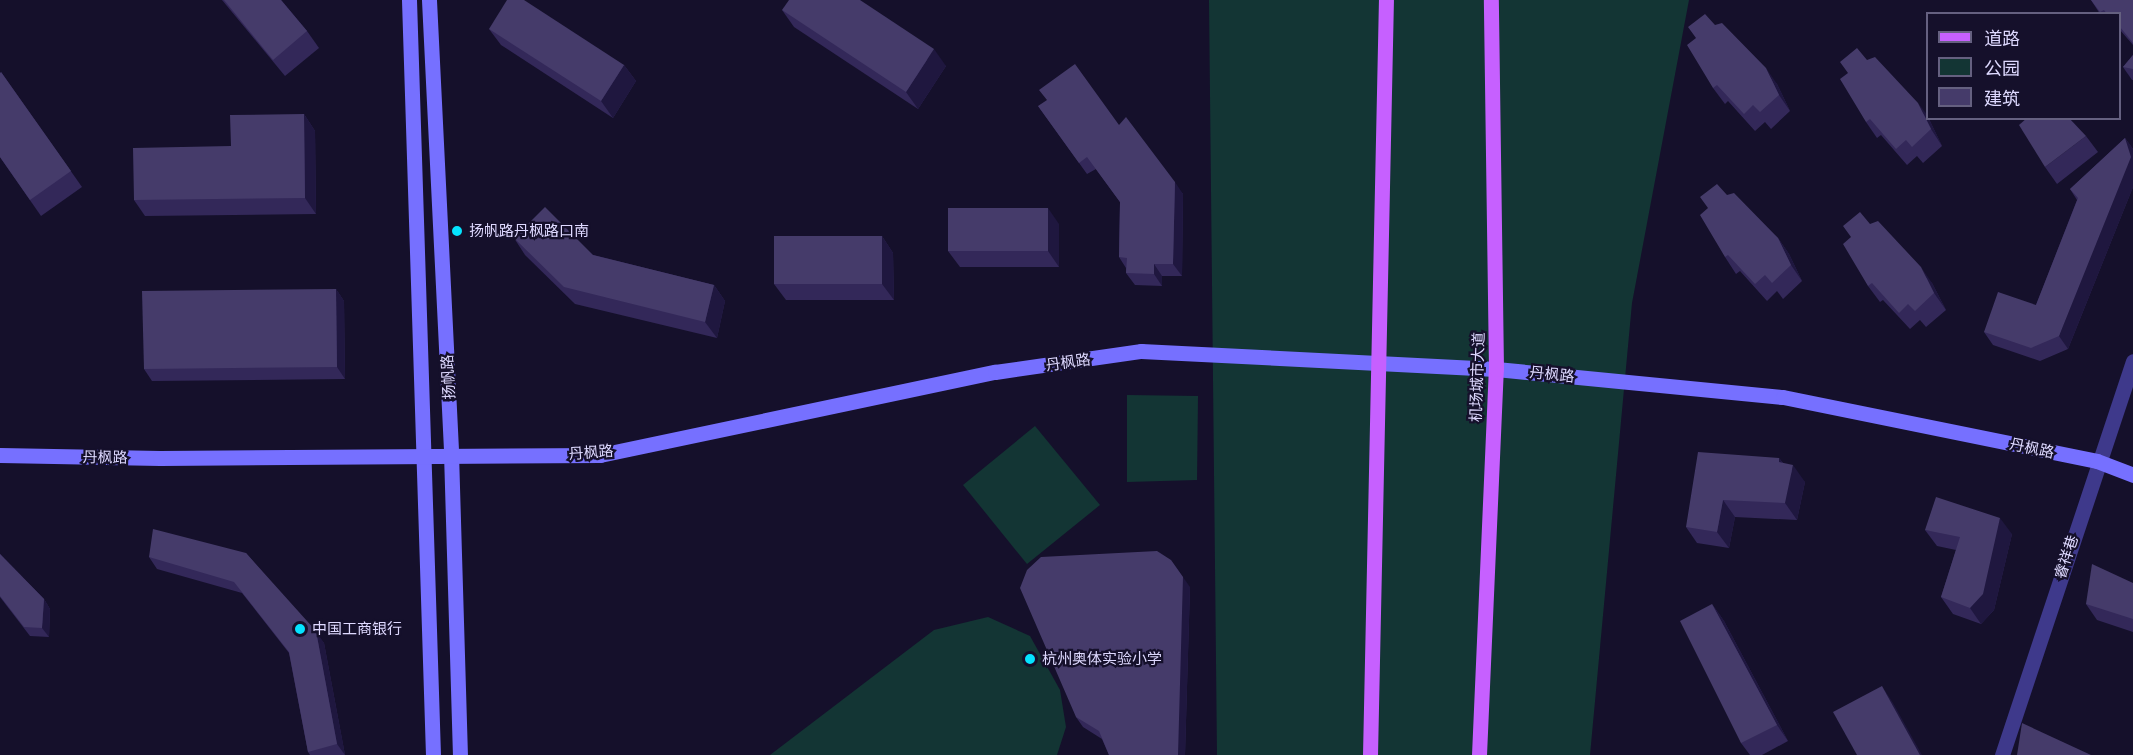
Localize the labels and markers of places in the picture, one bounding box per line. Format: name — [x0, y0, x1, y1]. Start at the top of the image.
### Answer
place label: 扬帆路丹枫路口南 — [469, 222, 589, 240]
marker: 扬帆路丹枫路口南 — [450, 224, 464, 238]
place label: 中国工商银行 — [312, 620, 402, 638]
marker: 中国工商银行 — [293, 622, 307, 636]
place label: 杭州奥体实验小学 — [1042, 650, 1162, 668]
marker: 杭州奥体实验小学 — [1023, 652, 1037, 666]

